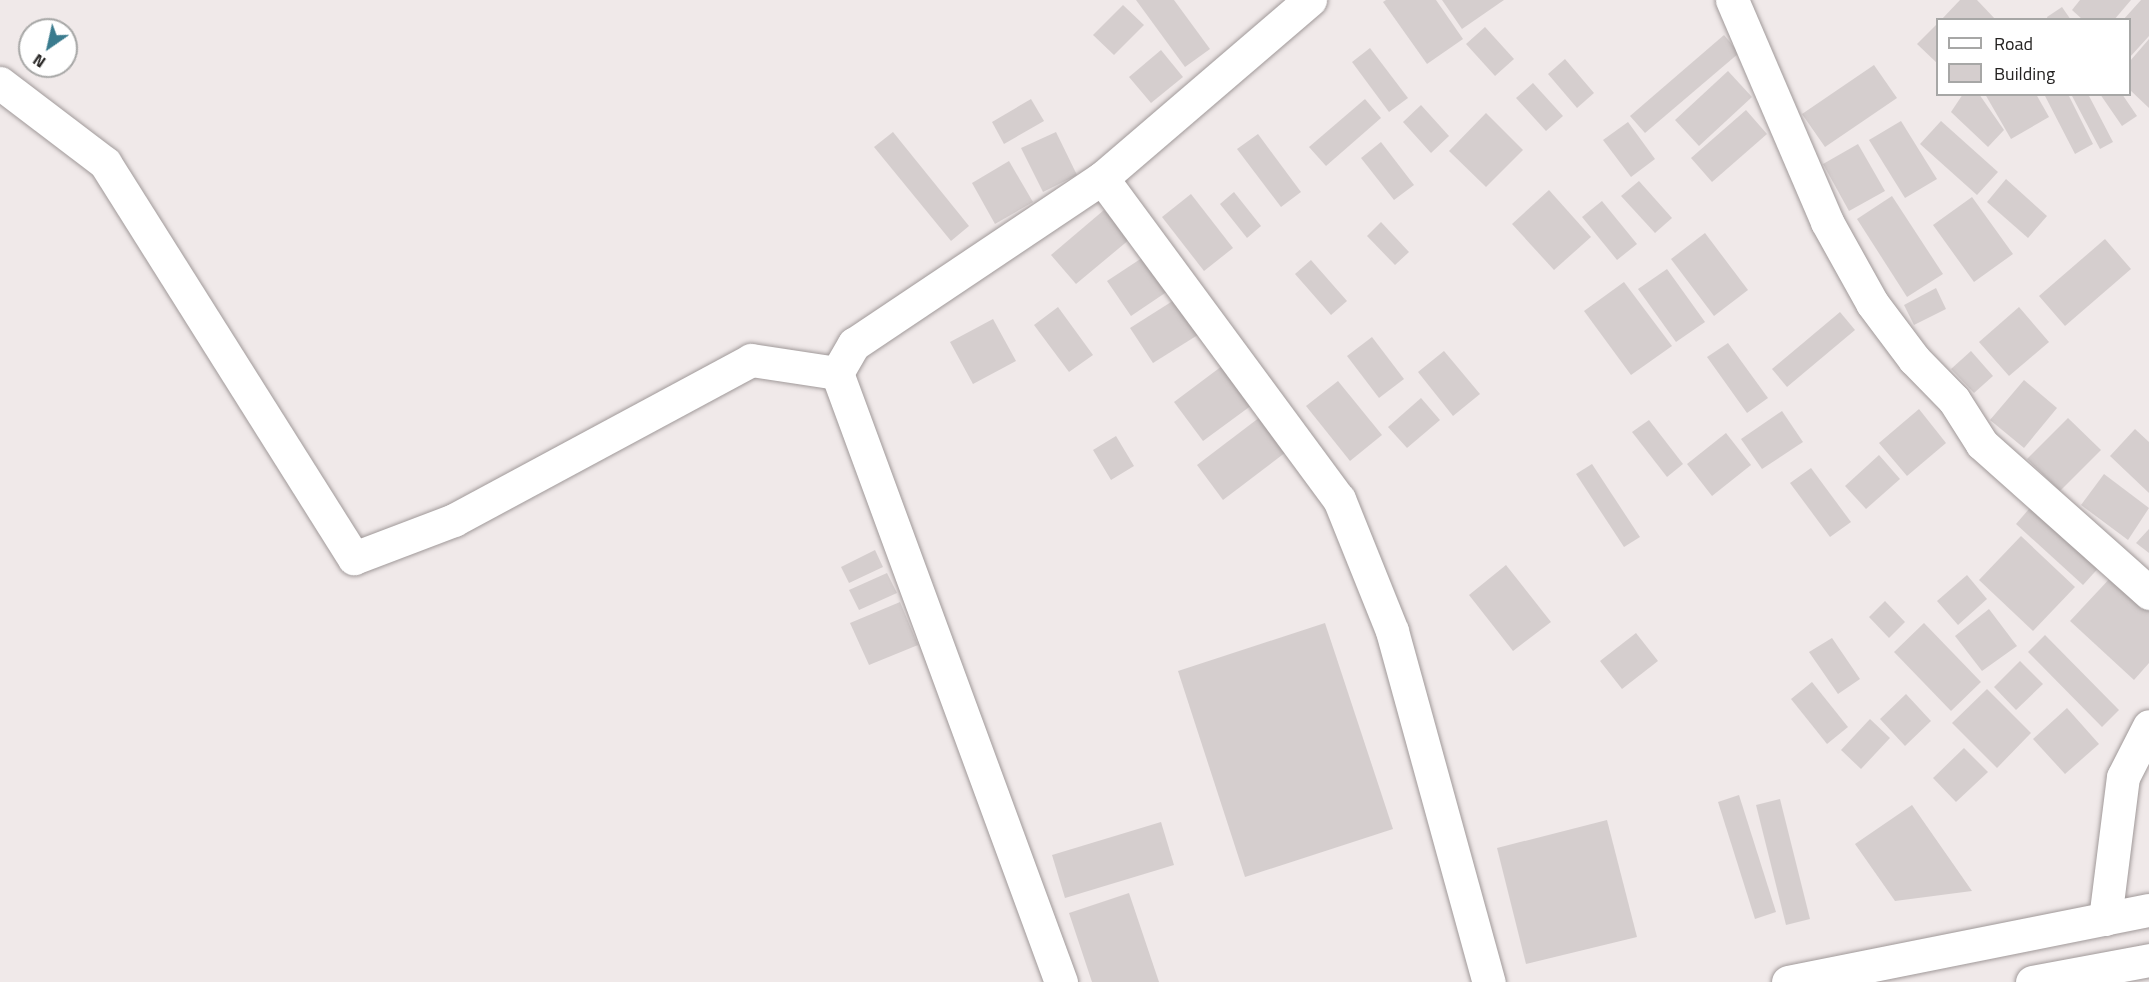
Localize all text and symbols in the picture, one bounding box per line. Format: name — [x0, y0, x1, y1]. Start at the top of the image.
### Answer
north arrow — [18, 18, 78, 78]
legend — [1936, 18, 2131, 96]
text: Road — [1994, 30, 2033, 57]
text: N — [28, 48, 50, 74]
text: Building — [1994, 60, 2055, 87]

